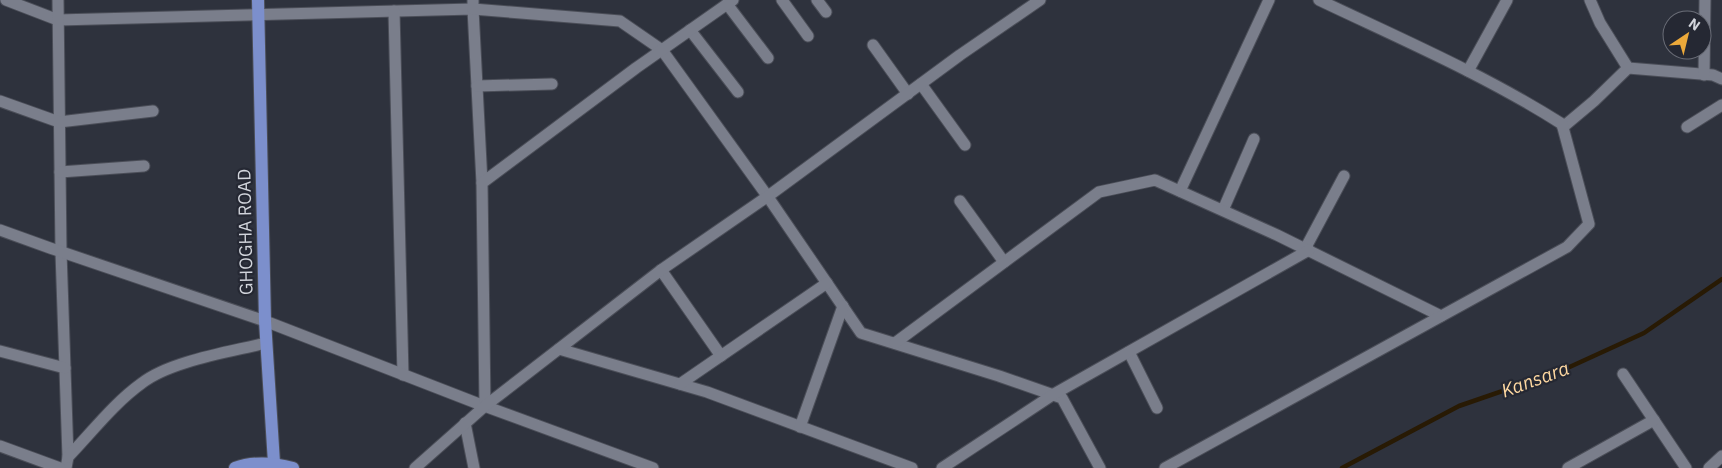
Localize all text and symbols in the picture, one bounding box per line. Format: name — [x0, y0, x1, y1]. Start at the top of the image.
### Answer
north arrow — [1662, 10, 1712, 60]
text: N — [1685, 14, 1704, 35]
street label: GHOGHA ROAD — [232, 169, 258, 295]
water label: Kansara — [1498, 356, 1572, 402]

